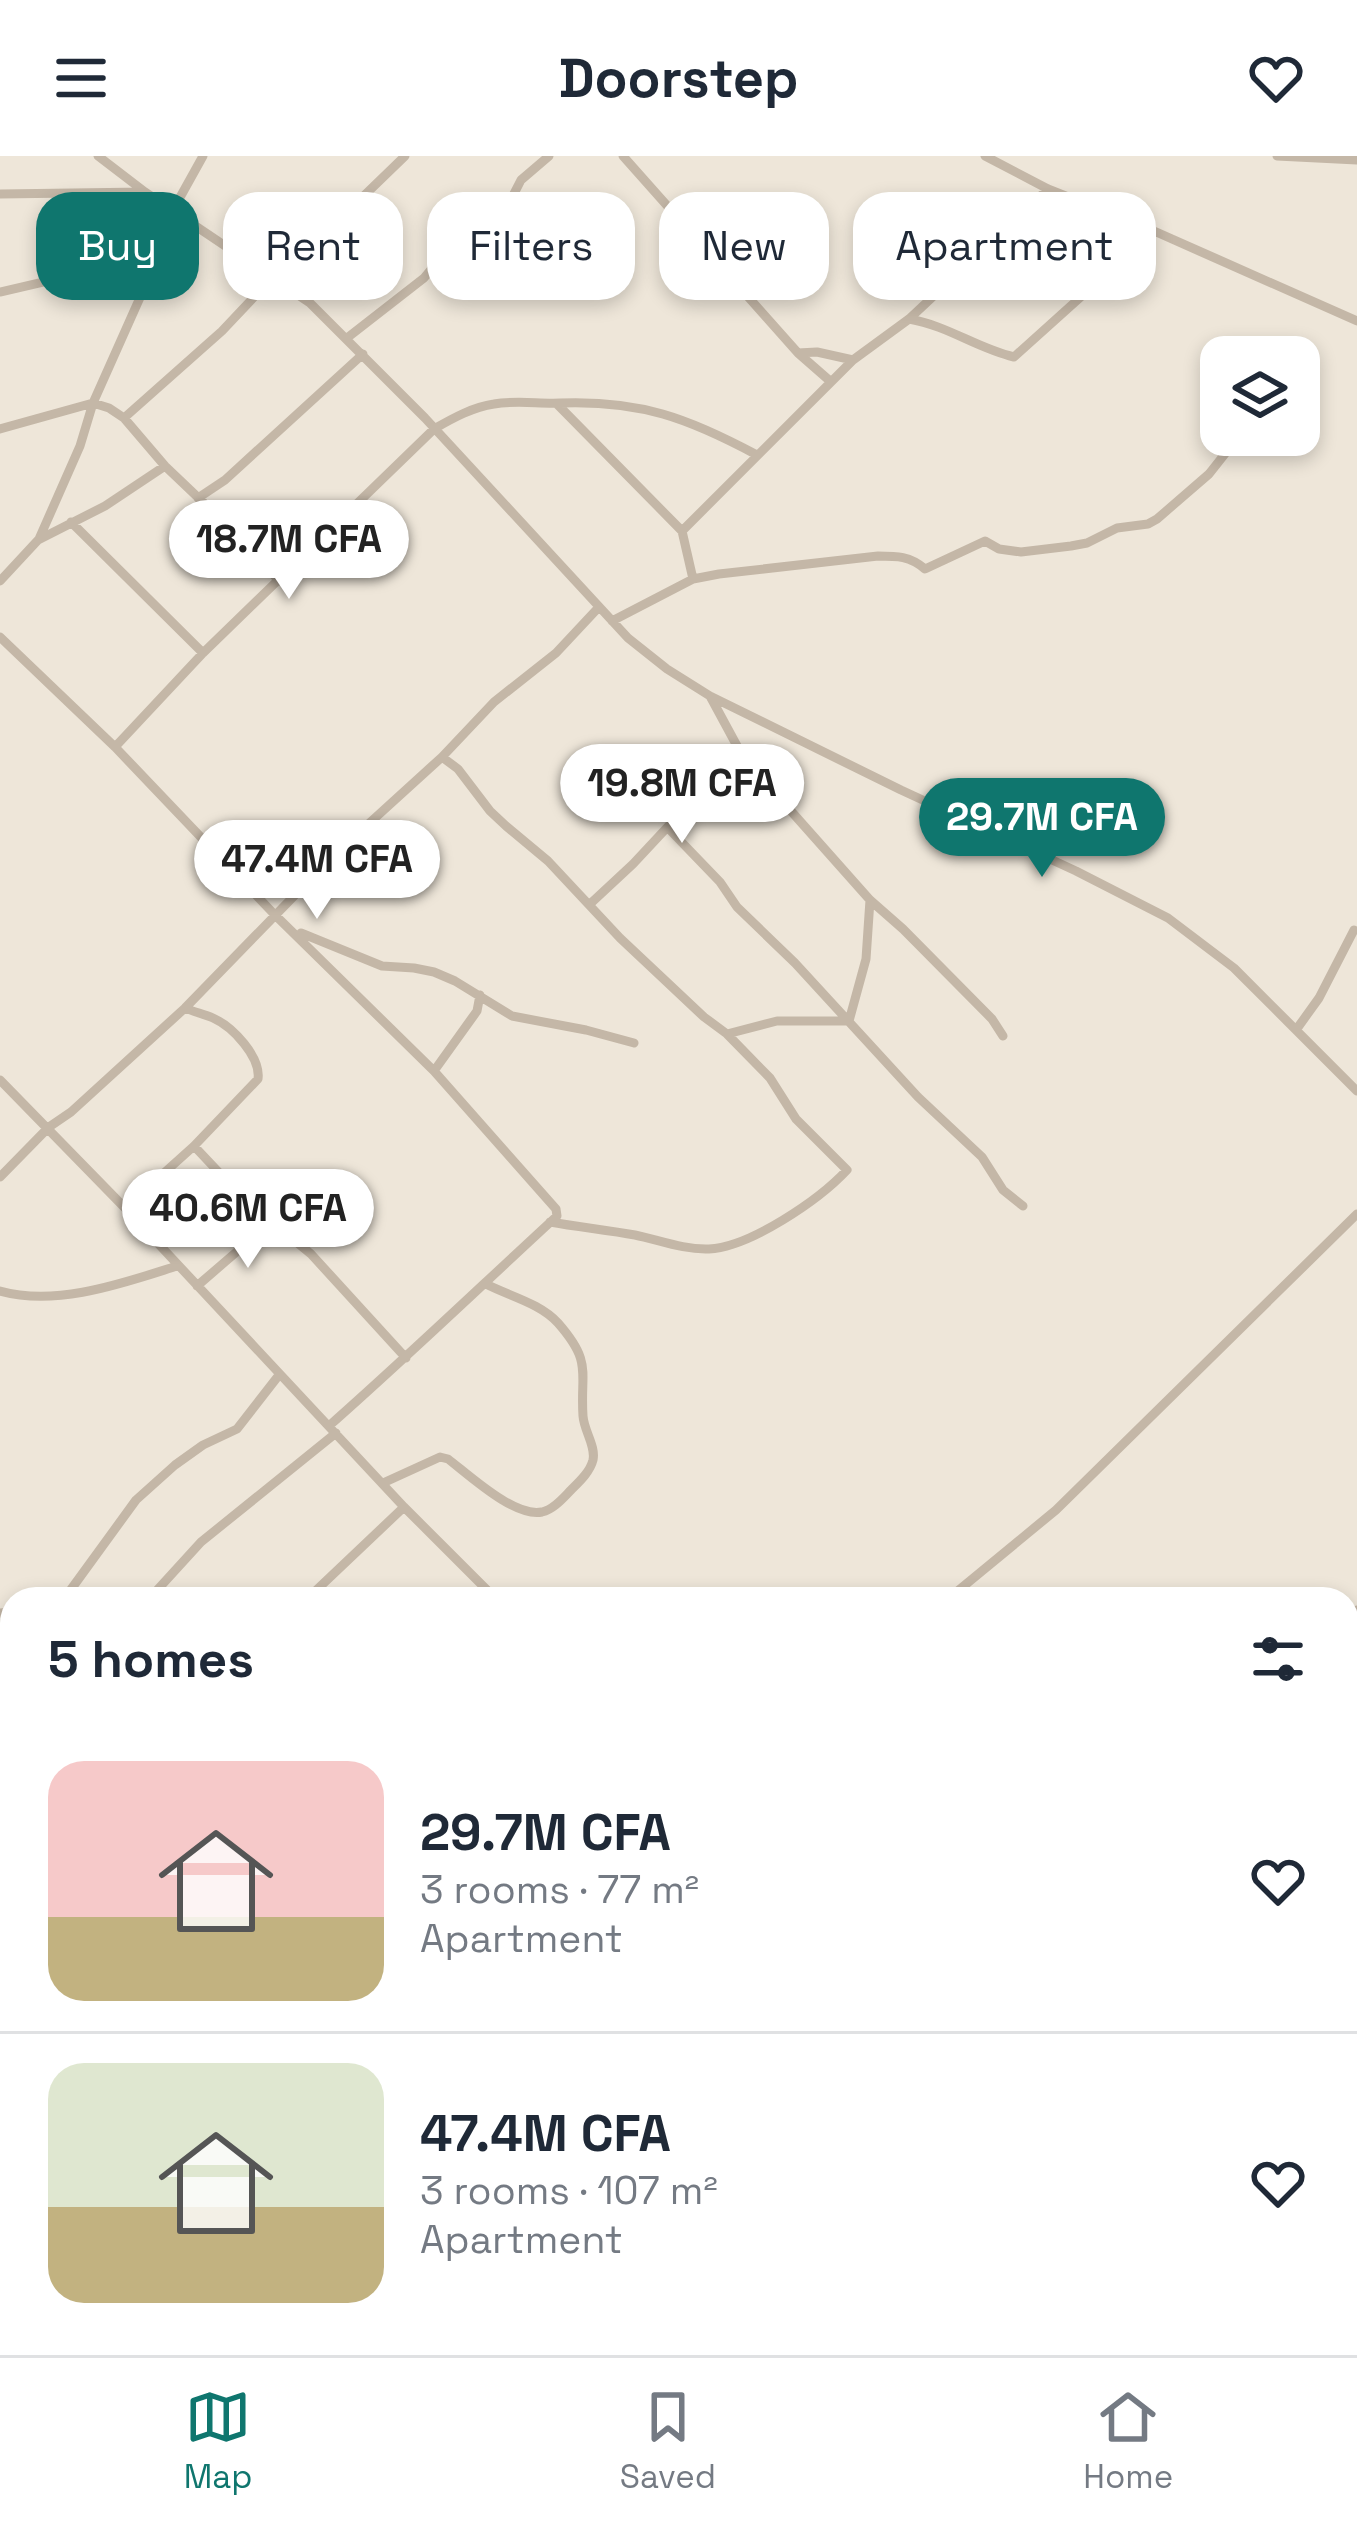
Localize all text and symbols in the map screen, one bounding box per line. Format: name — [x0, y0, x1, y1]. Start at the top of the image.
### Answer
text: Doorstep — [559, 44, 798, 113]
icon: menu — [48, 45, 114, 111]
icon: heart — [1243, 45, 1309, 111]
chip: Buy — [36, 192, 199, 300]
chip: Rent — [223, 192, 403, 300]
chip: Filters — [427, 192, 635, 300]
chip: New — [659, 192, 829, 300]
chip: Apartment — [853, 192, 1156, 300]
map controls — [1200, 336, 1320, 456]
button: layers — [1200, 336, 1320, 456]
pin: 18.7M CFA — [152, 500, 426, 602]
text: 18.7M CFA — [196, 514, 382, 563]
pin: 19.8M CFA — [545, 744, 819, 846]
text: 19.8M CFA — [587, 758, 777, 807]
pin: 29.7M CFA — [905, 778, 1179, 880]
text: 29.7M CFA — [946, 792, 1138, 841]
pin: 47.4M CFA — [180, 820, 454, 922]
text: 47.4M CFA — [221, 834, 413, 883]
pin: 40.6M CFA — [111, 1169, 385, 1271]
text: 40.6M CFA — [149, 1183, 347, 1232]
icon: filters — [1245, 1626, 1311, 1692]
text: 5 homes — [48, 1627, 254, 1692]
text: 29.7M CFA — [420, 1800, 671, 1865]
icon: home — [144, 1809, 288, 1953]
icon: heart — [1245, 1848, 1311, 1914]
text: 3 rooms · 77 m² — [420, 1865, 699, 1914]
text: Apartment — [420, 1914, 623, 1963]
text: 47.4M CFA — [420, 2101, 671, 2166]
icon: home — [144, 2111, 288, 2255]
icon: heart — [1245, 2150, 1311, 2216]
text: 3 rooms · 107 m² — [420, 2166, 718, 2215]
text: Apartment — [420, 2215, 623, 2264]
tab: Map — [184, 2384, 252, 2498]
tab: Saved — [620, 2384, 716, 2498]
tab: Home — [1083, 2384, 1173, 2498]

